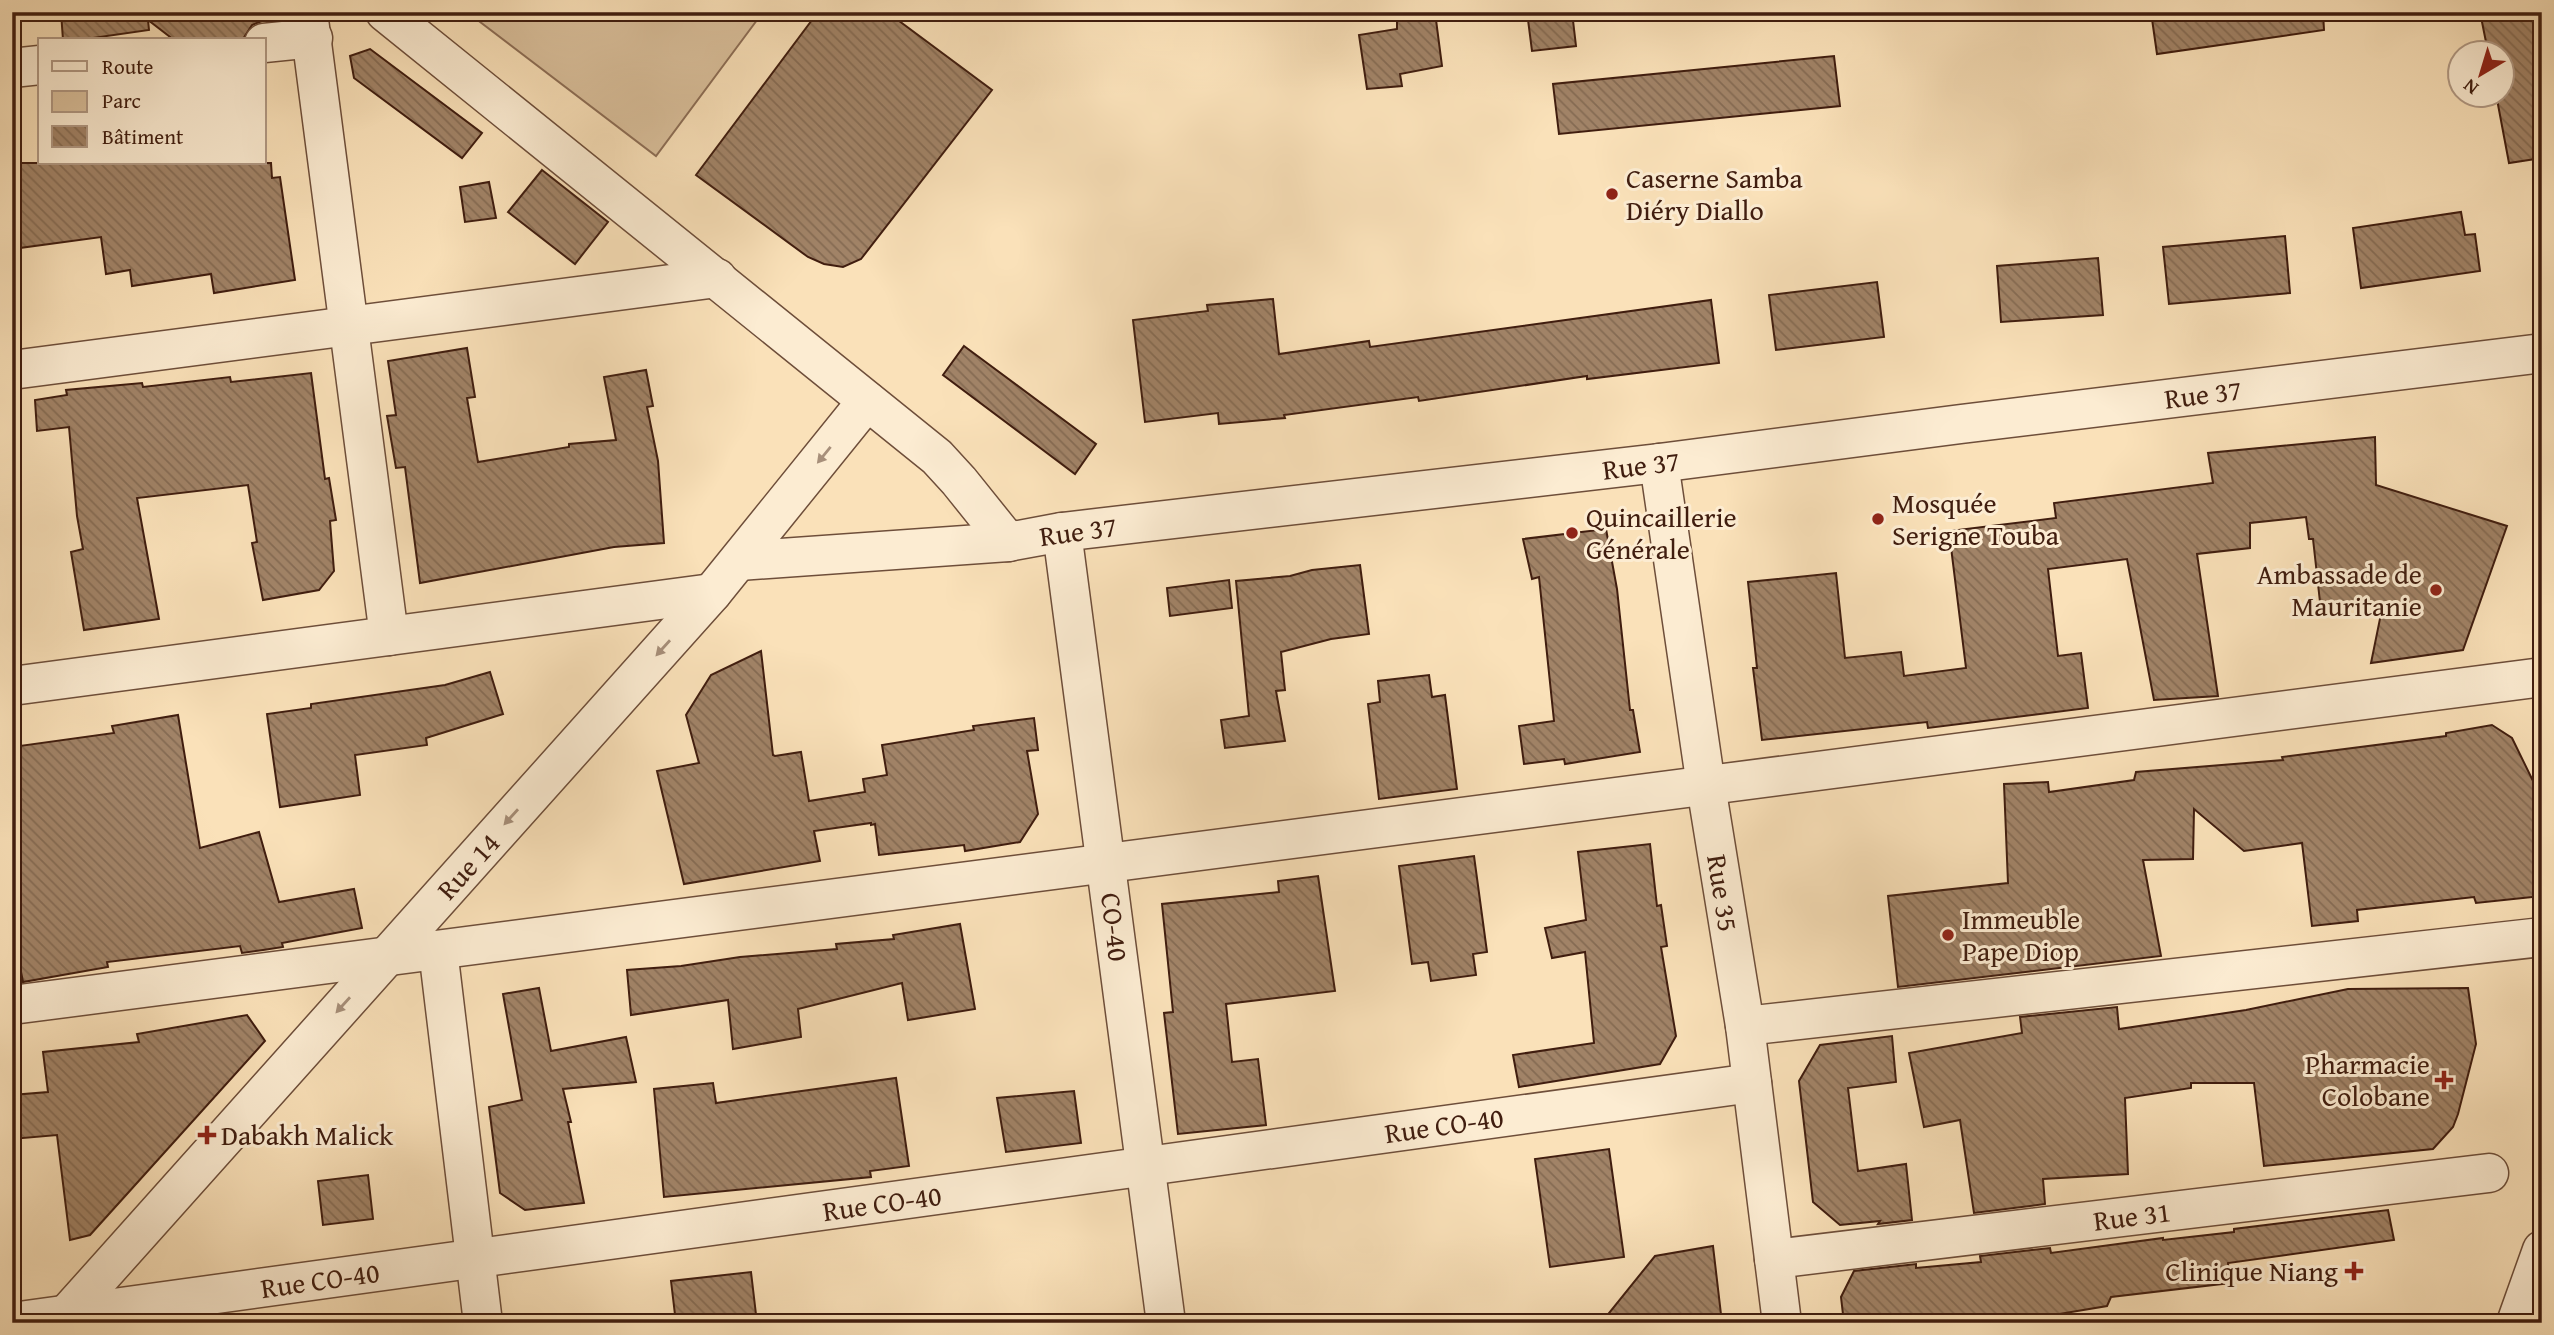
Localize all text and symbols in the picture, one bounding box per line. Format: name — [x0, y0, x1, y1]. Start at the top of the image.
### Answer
legend — [38, 38, 266, 164]
north arrow — [2446, 38, 2516, 108]
text: Route — [102, 51, 154, 82]
text: N — [2457, 72, 2484, 102]
text: Parc — [102, 85, 141, 116]
text: Bâtiment — [102, 121, 184, 152]
place label: Caserne Samba Diéry Diallo — [1626, 157, 1804, 230]
marker: Caserne Samba Diéry Diallo — [1604, 186, 1620, 202]
street label: Rue 37 — [2162, 368, 2244, 419]
street label: Rue 37 — [1600, 439, 1682, 490]
one-way arrow — [817, 445, 832, 463]
place label: Mosquée Serigne Touba — [1892, 482, 2060, 555]
place label: Quincaillerie Générale — [1586, 496, 1737, 569]
street label: Rue 37 — [1037, 505, 1119, 556]
marker: Mosquée Serigne Touba — [1870, 511, 1886, 527]
marker: Quincaillerie Générale — [1564, 525, 1580, 541]
place label: Ambassade de Mauritanie — [2257, 553, 2422, 626]
marker: Ambassade de Mauritanie — [2428, 582, 2444, 598]
one-way arrow — [655, 639, 671, 656]
one-way arrow — [504, 809, 519, 826]
street label: Rue 14 — [426, 823, 509, 908]
street label: Rue 35 — [1697, 851, 1750, 934]
street label: CO-40 — [1091, 890, 1140, 964]
place label: Immeuble Pape Diop — [1962, 898, 2080, 971]
marker: Immeuble Pape Diop — [1940, 927, 1956, 943]
one-way arrow — [336, 997, 351, 1014]
place label: Pharmacie Colobane — [2305, 1043, 2430, 1116]
marker: Pharmacie Colobane — [2436, 1072, 2452, 1088]
street label: Rue CO-40 — [1382, 1096, 1506, 1153]
place label: Dabakh Malick — [221, 1114, 394, 1155]
marker: Dabakh Malick — [199, 1127, 215, 1143]
street label: Rue CO-40 — [820, 1174, 944, 1231]
street label: Rue 31 — [2091, 1190, 2173, 1241]
place label: Clinique Niang — [2165, 1250, 2338, 1291]
street label: Rue CO-40 — [258, 1251, 382, 1308]
marker: Clinique Niang — [2344, 1261, 2364, 1281]

